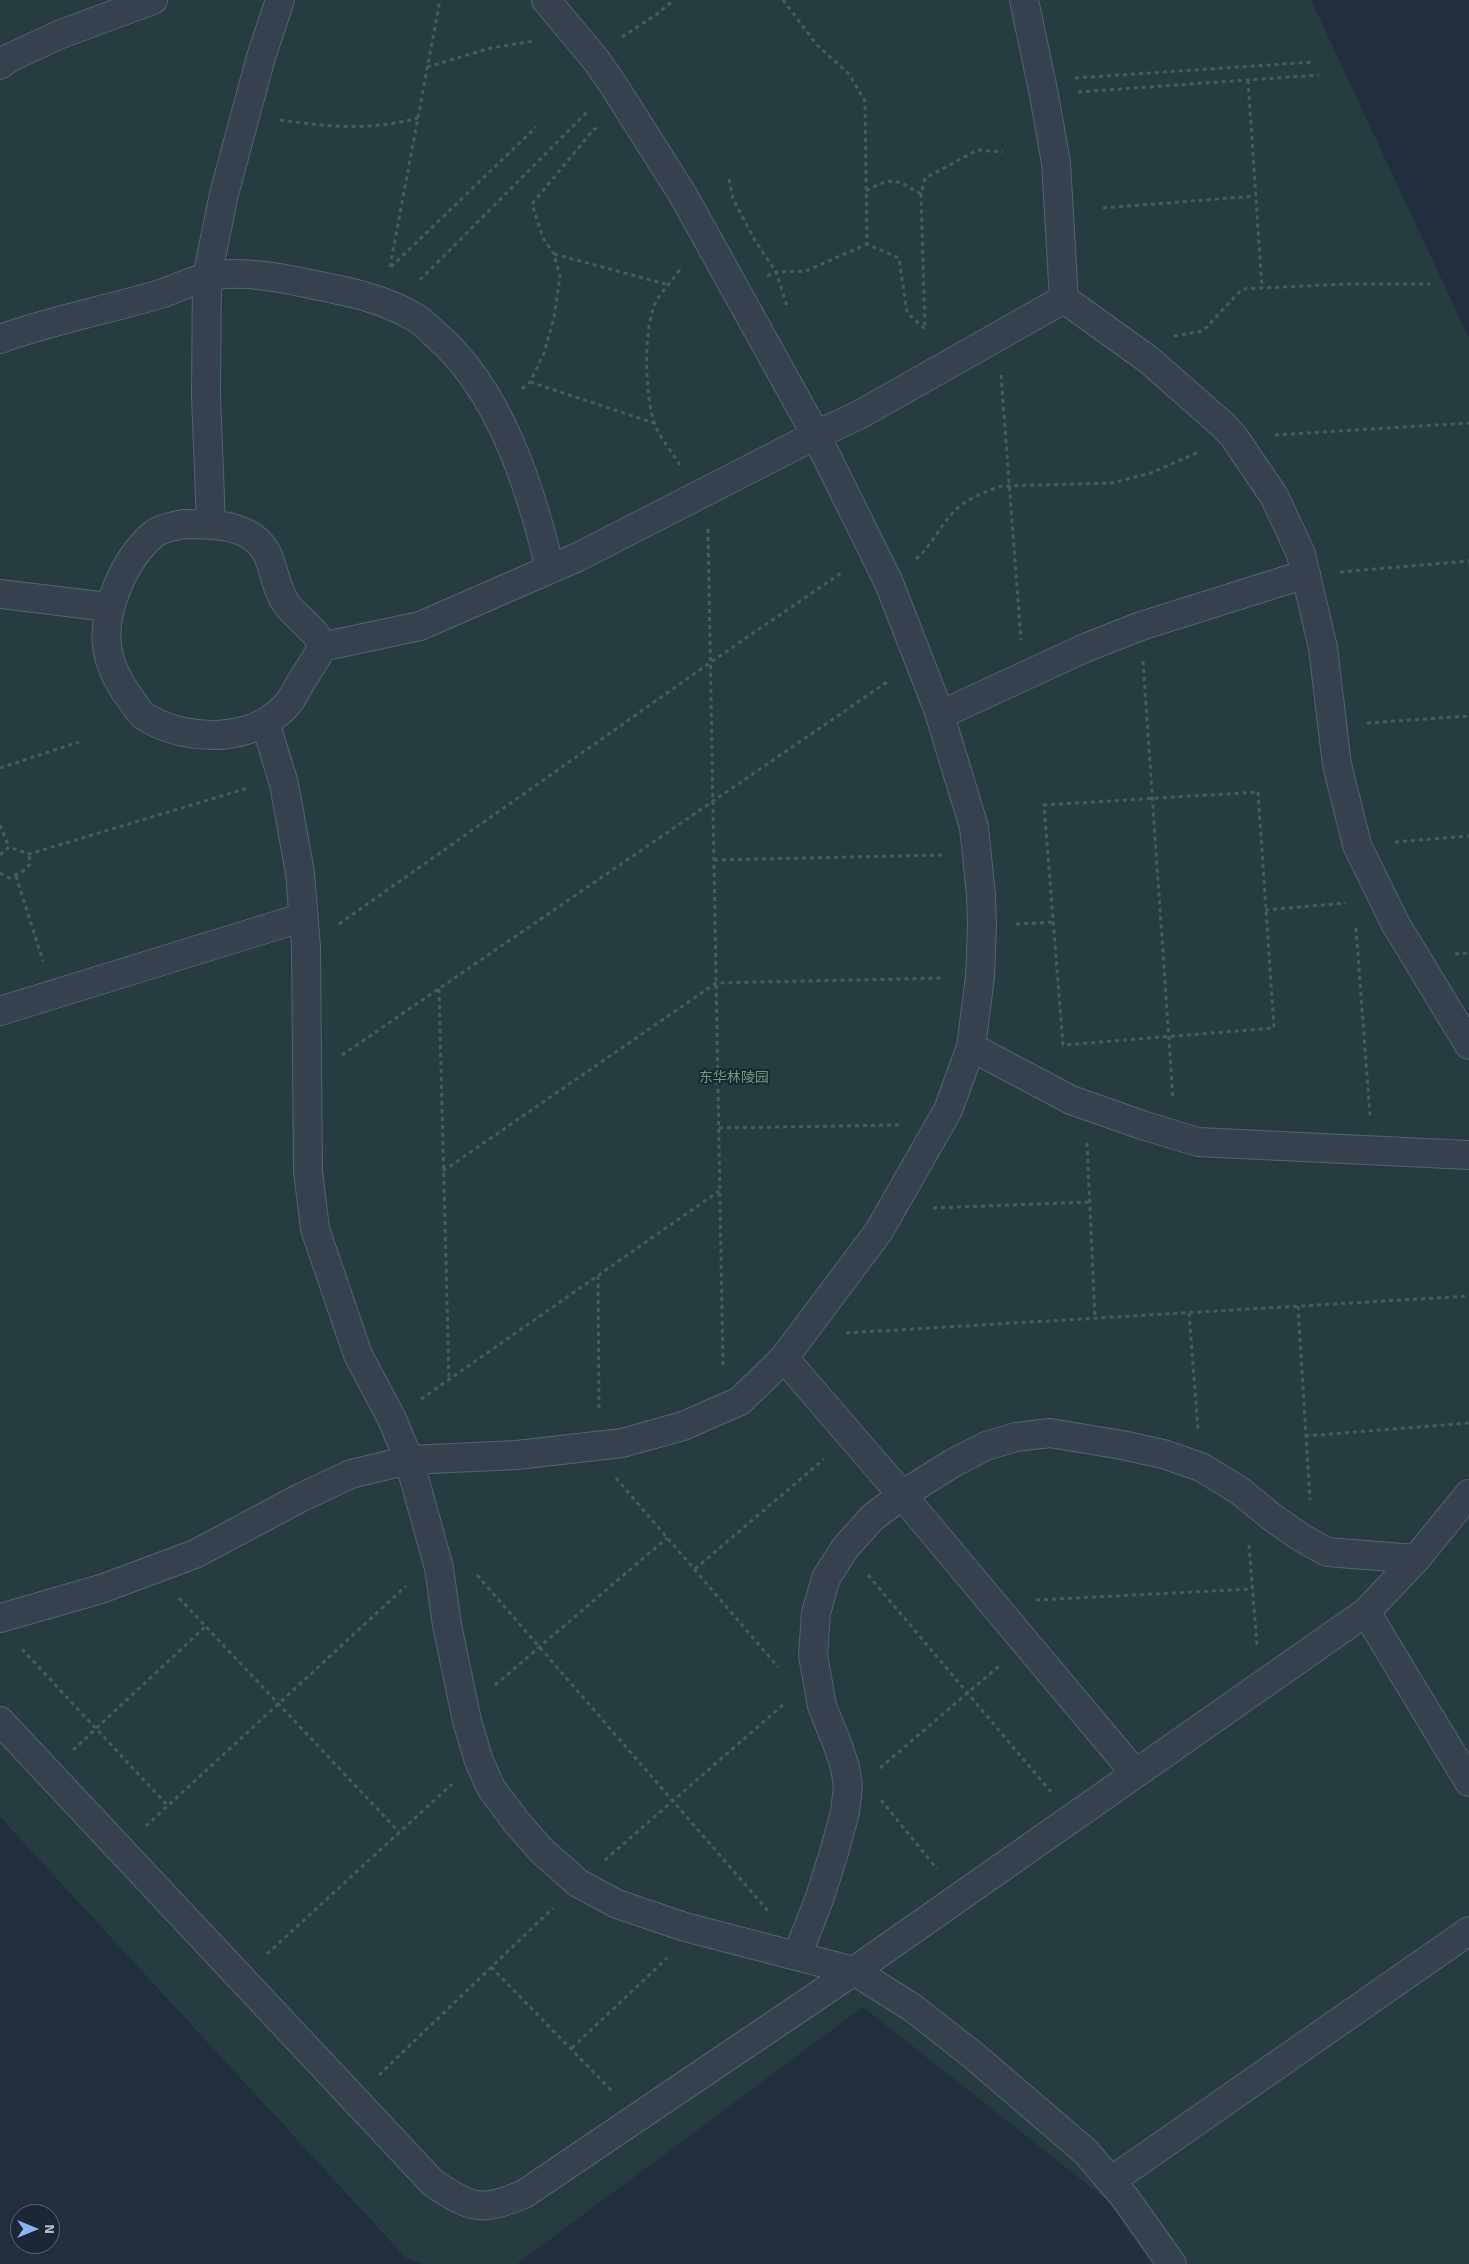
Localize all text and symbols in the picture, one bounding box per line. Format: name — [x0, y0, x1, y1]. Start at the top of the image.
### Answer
park label: 东华林陵园 — [699, 1070, 769, 1086]
north arrow — [10, 2204, 60, 2254]
text: N — [41, 2224, 58, 2234]

